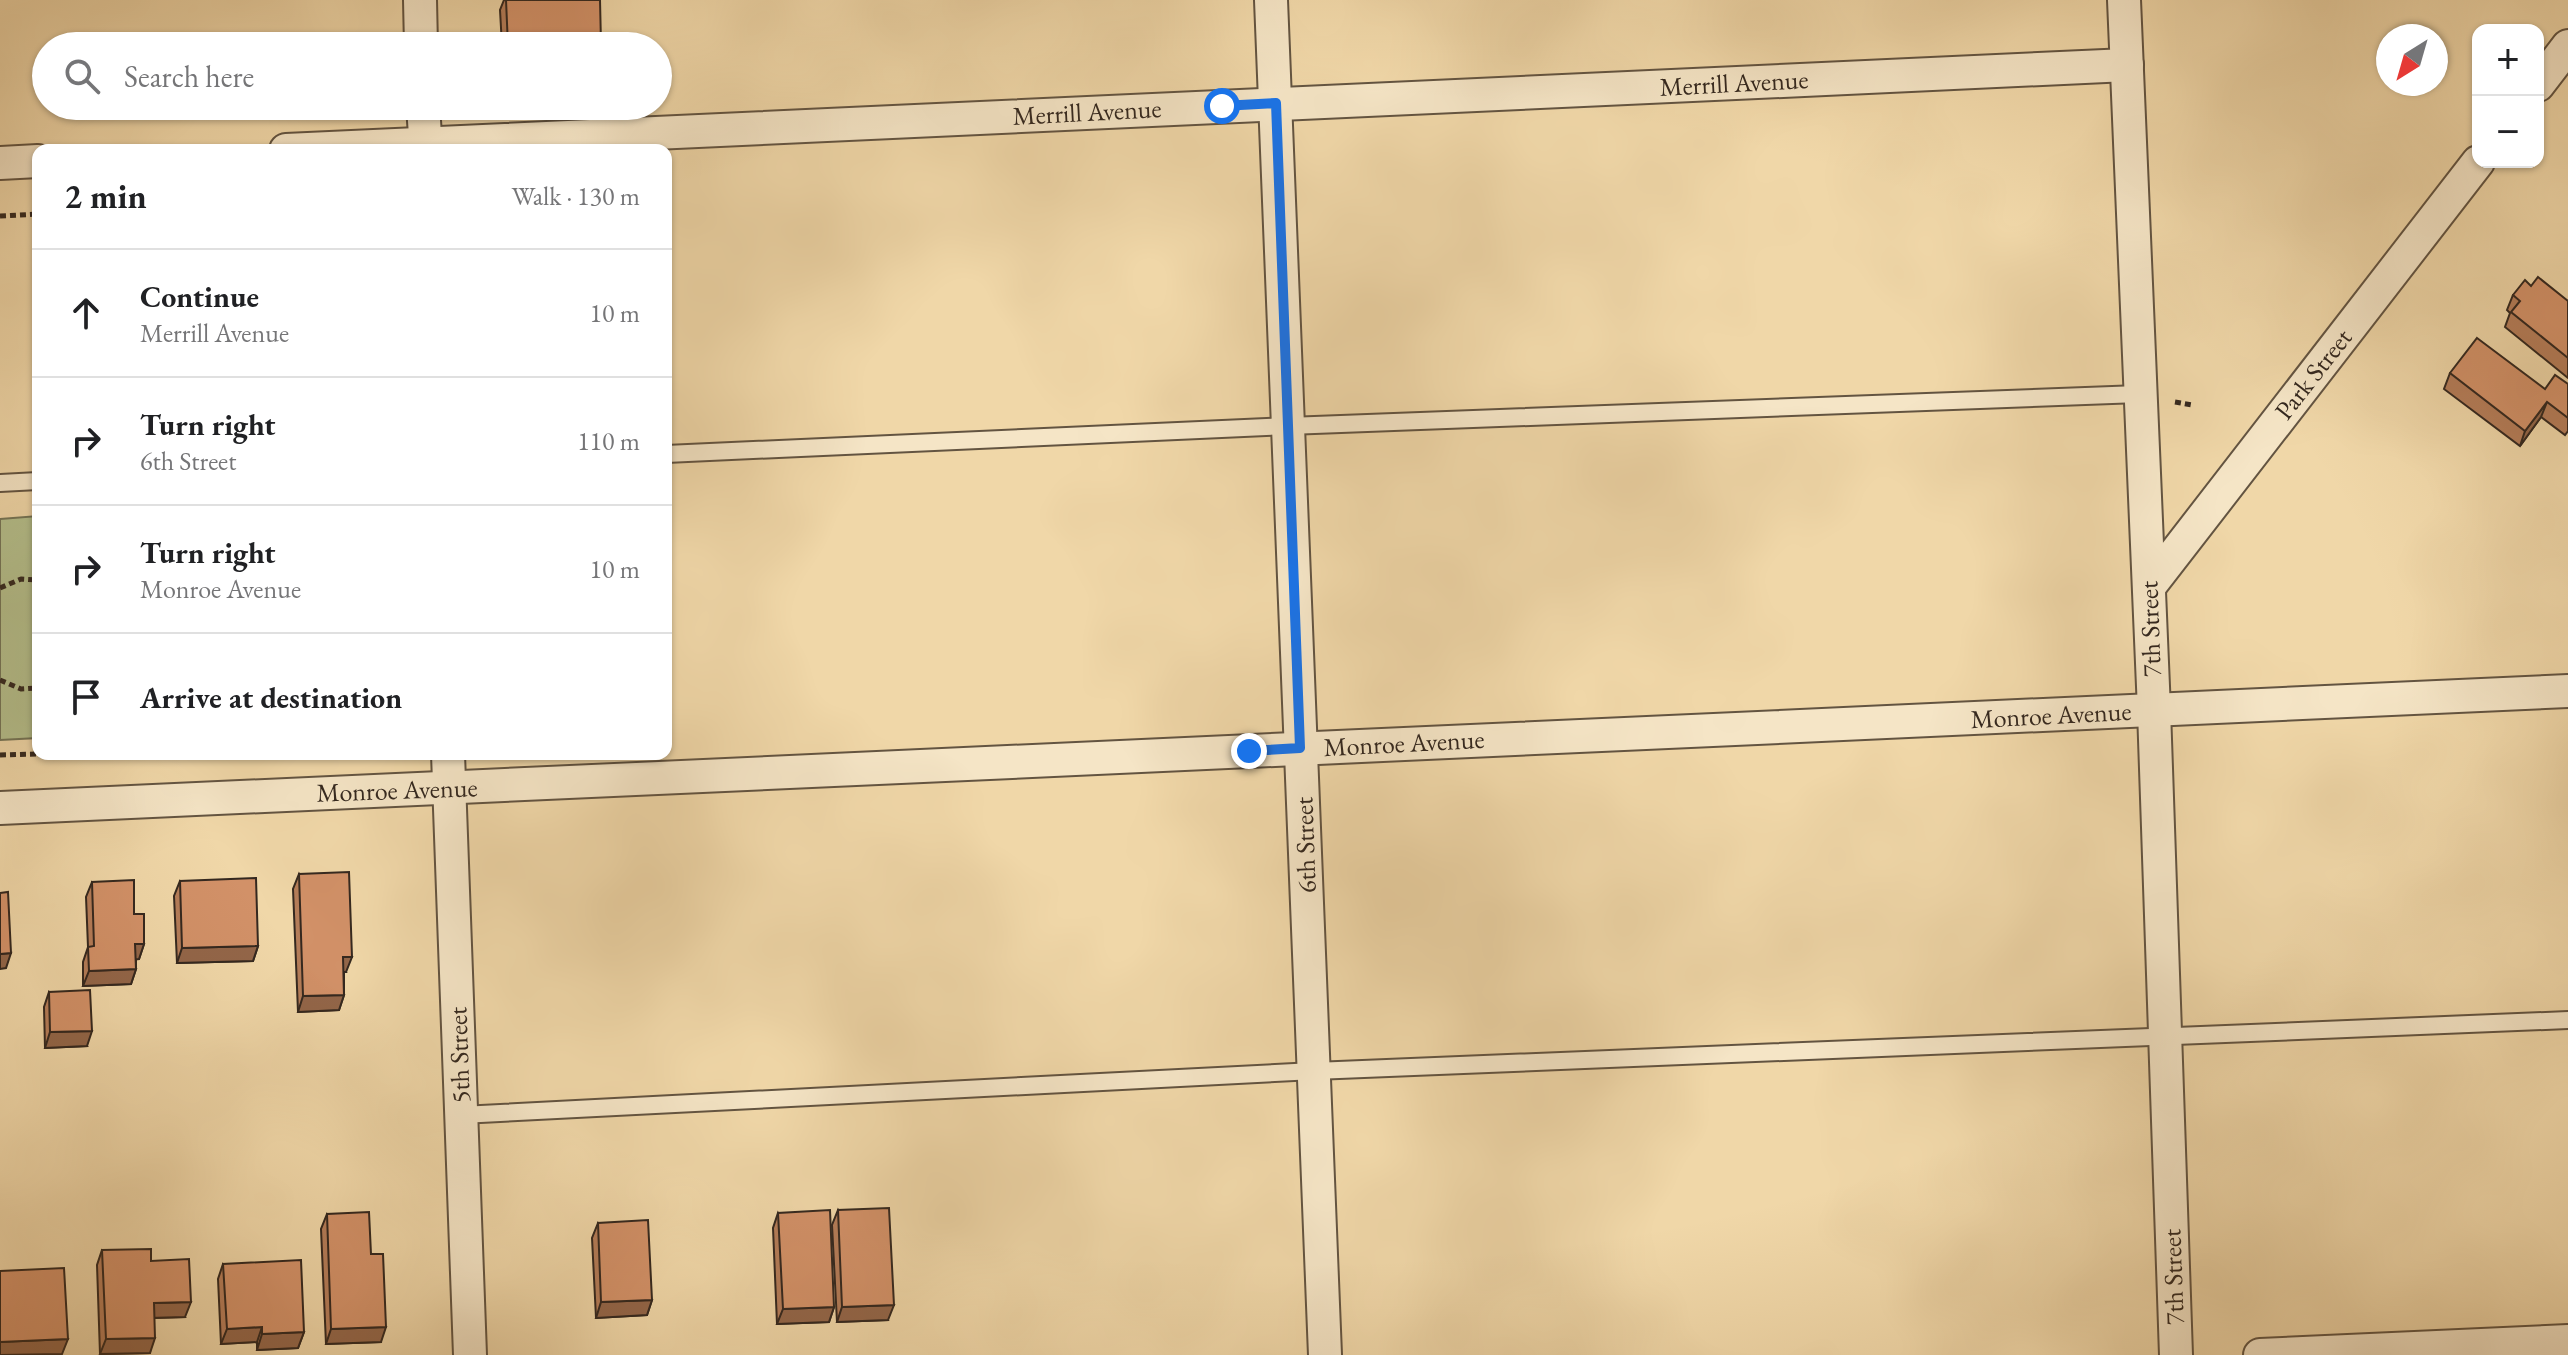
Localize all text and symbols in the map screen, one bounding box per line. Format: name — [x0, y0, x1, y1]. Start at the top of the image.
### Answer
north arrow — [2376, 24, 2448, 96]
map controls — [2472, 24, 2544, 168]
button: + — [2472, 24, 2544, 96]
search box — [32, 32, 672, 120]
icon: search — [60, 54, 104, 98]
text: Search here — [124, 57, 254, 96]
street label: Merrill Avenue — [1659, 62, 1809, 104]
route start — [1204, 88, 1240, 124]
street label: Merrill Avenue — [1012, 91, 1162, 133]
button: − — [2472, 96, 2544, 168]
text: 2 min — [64, 174, 147, 218]
text: Walk · 130 m — [512, 179, 640, 213]
text: Continue — [140, 277, 259, 316]
icon: ahead — [64, 291, 108, 335]
text: 10 m — [590, 296, 640, 330]
text: Merrill Avenue — [140, 316, 289, 350]
street label: Park Street — [2267, 322, 2359, 426]
text: Turn right — [140, 405, 276, 444]
icon: right — [64, 419, 108, 463]
text: 110 m — [577, 424, 640, 458]
text: 6th Street — [140, 444, 236, 478]
text: Turn right — [140, 533, 276, 572]
icon: right — [64, 547, 108, 591]
text: 10 m — [590, 552, 640, 586]
text: Monroe Avenue — [140, 572, 301, 606]
street label: 7th Street — [2131, 580, 2169, 678]
icon: arrive — [64, 675, 108, 719]
text: Arrive at destination — [140, 678, 402, 717]
street label: Monroe Avenue — [1970, 694, 2132, 736]
street label: Monroe Avenue — [1323, 722, 1485, 764]
route end — [1231, 733, 1267, 769]
street label: Monroe Avenue — [316, 770, 478, 810]
street label: 6th Street — [1286, 796, 1324, 894]
street label: 5th Street — [440, 1006, 478, 1104]
street label: 7th Street — [2154, 1228, 2192, 1326]

